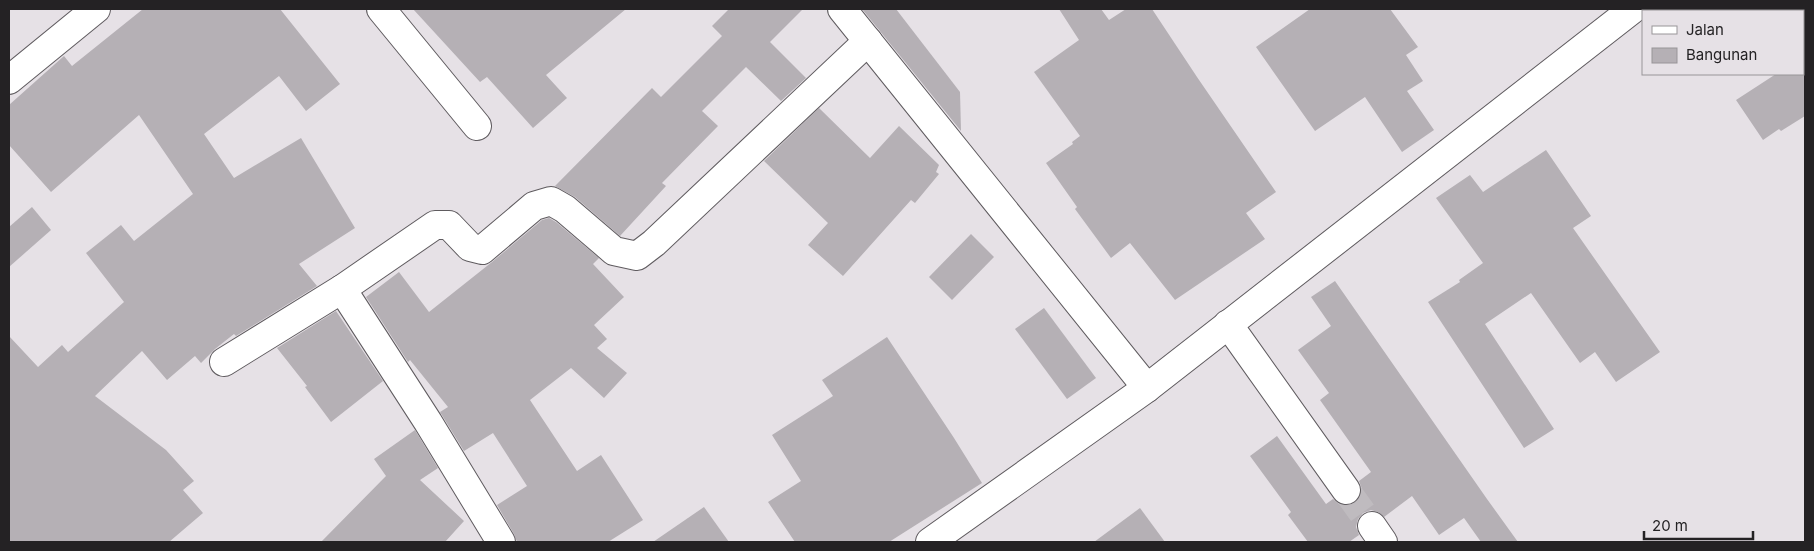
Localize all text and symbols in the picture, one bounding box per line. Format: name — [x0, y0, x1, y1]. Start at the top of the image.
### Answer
legend — [1642, 10, 1804, 75]
text: Jalan — [1686, 20, 1724, 39]
text: Bangunan — [1686, 45, 1757, 64]
scale bar — [1644, 508, 1753, 540]
text: 20 m — [1652, 516, 1688, 535]

